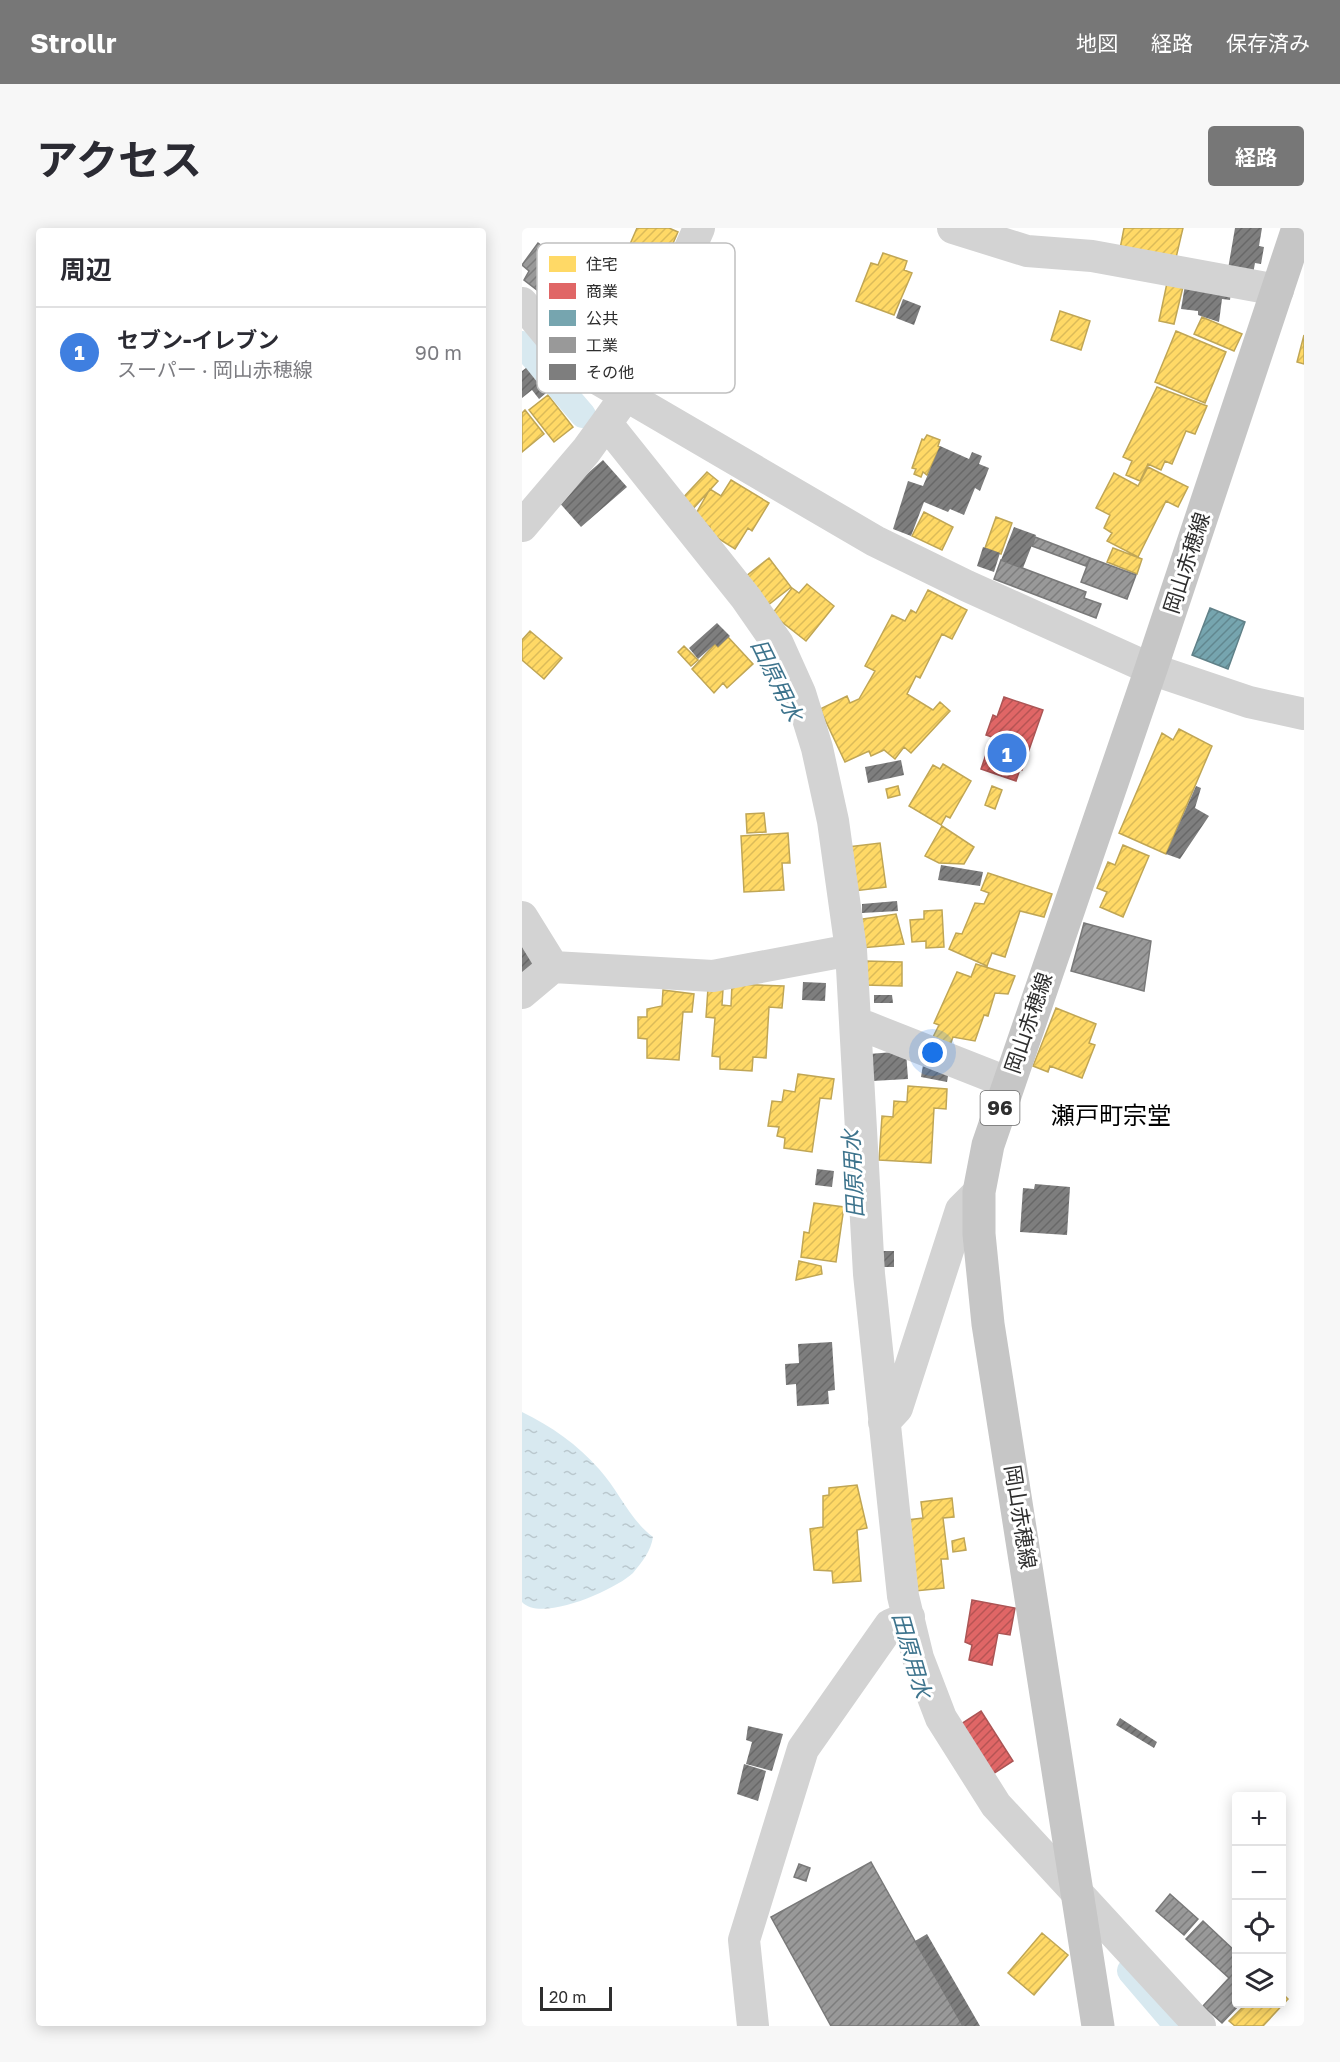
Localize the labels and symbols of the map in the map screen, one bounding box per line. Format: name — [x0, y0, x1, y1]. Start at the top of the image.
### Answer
legend — [537, 243, 735, 393]
text: 住宅 — [586, 254, 618, 274]
text: 商業 — [586, 281, 618, 301]
text: 公共 — [586, 308, 618, 328]
text: 工業 — [586, 335, 618, 355]
text: その他 — [586, 362, 634, 382]
street label: 岡山赤穂線 — [1157, 509, 1215, 617]
water label: 田原用水 — [746, 634, 810, 727]
pin: 1 — [988, 730, 1026, 776]
street label: 岡山赤穂線 — [999, 969, 1057, 1077]
your location — [918, 1038, 947, 1067]
road number: 96 — [980, 1091, 1020, 1125]
district label: 瀬戸町宗堂 — [1051, 1100, 1171, 1129]
water label: 田原用水 — [837, 1127, 868, 1219]
street label: 岡山赤穂線 — [1000, 1463, 1042, 1571]
water label: 田原用水 — [887, 1609, 938, 1703]
scale bar — [540, 1984, 612, 2012]

